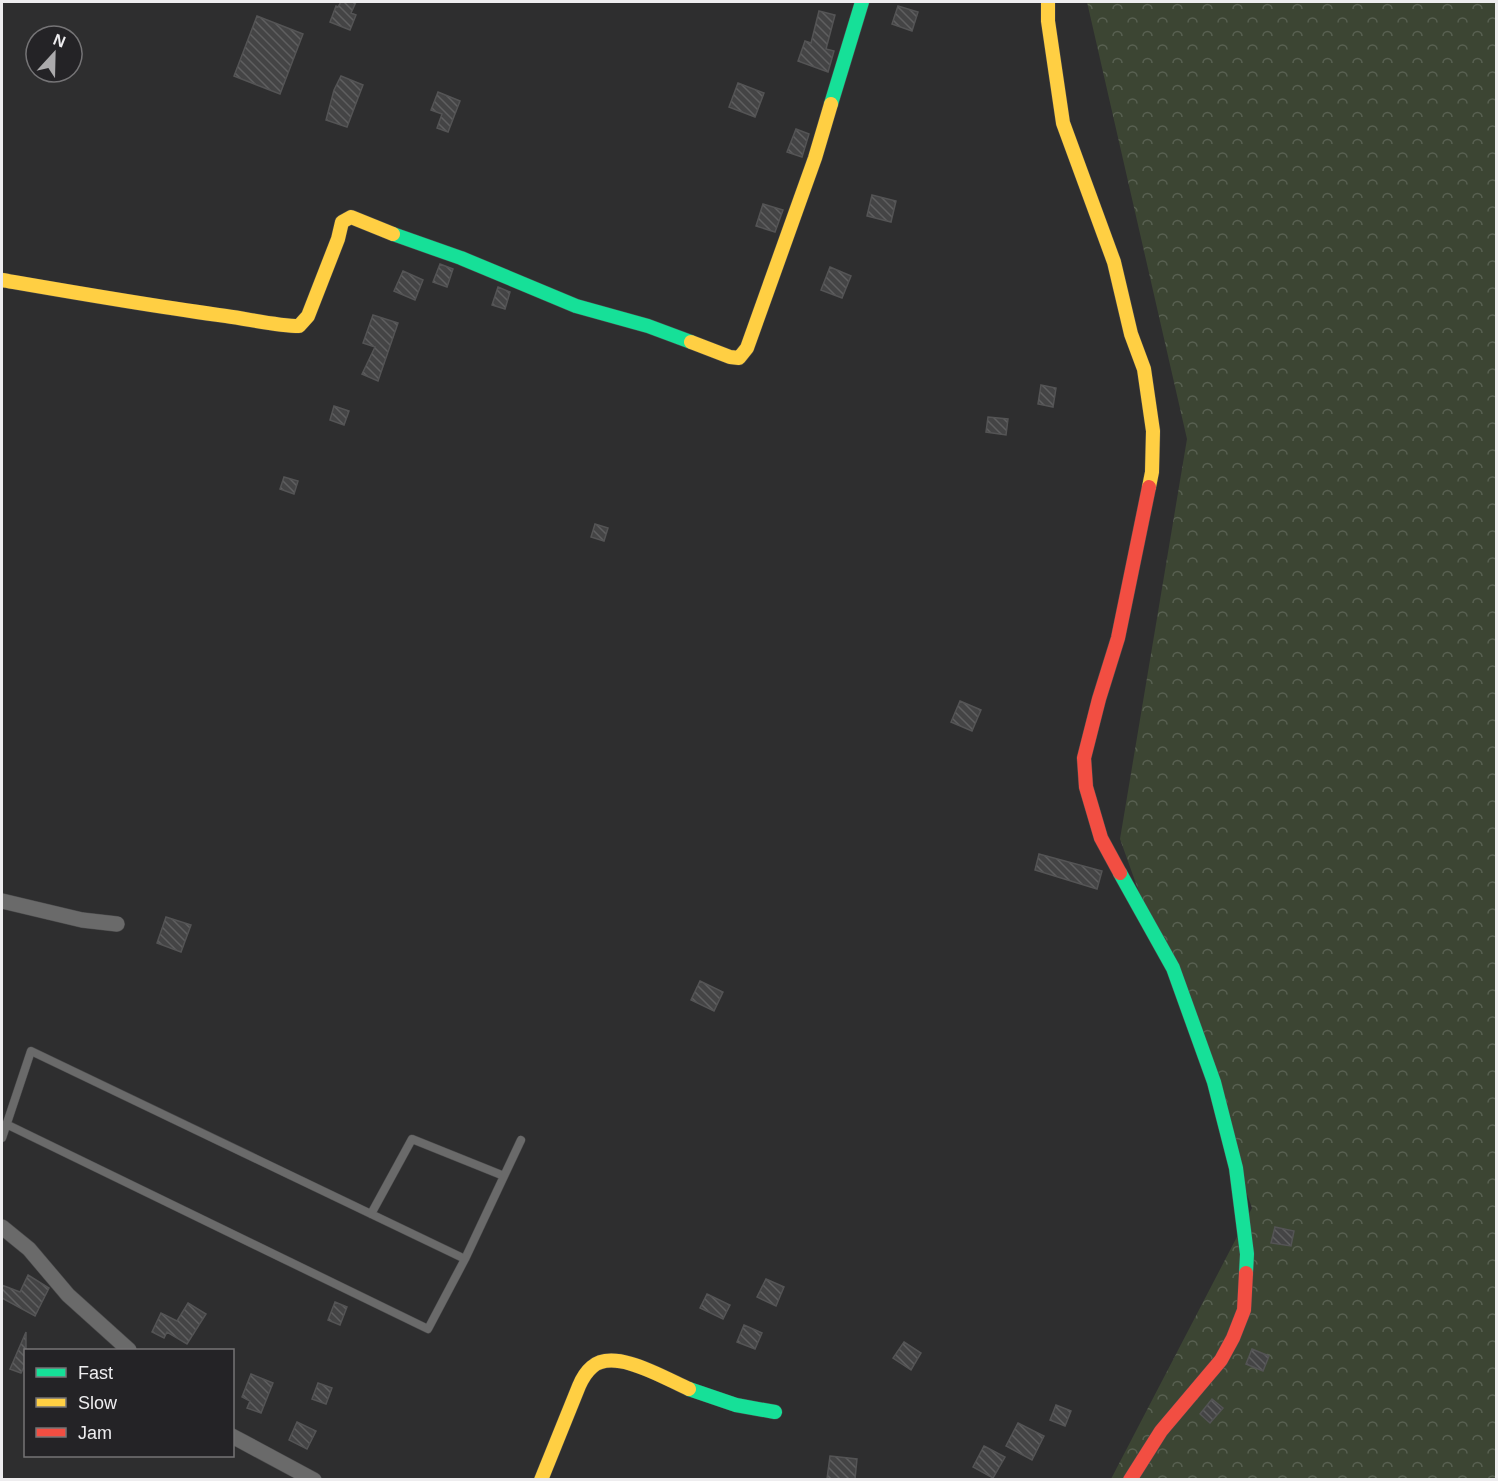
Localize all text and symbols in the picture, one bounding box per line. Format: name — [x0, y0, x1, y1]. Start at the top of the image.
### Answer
north arrow — [24, 24, 84, 84]
text: N — [51, 31, 68, 51]
legend — [24, 1349, 234, 1457]
text: Fast — [78, 1363, 113, 1383]
text: Slow — [78, 1393, 118, 1413]
text: Jam — [78, 1423, 112, 1443]

